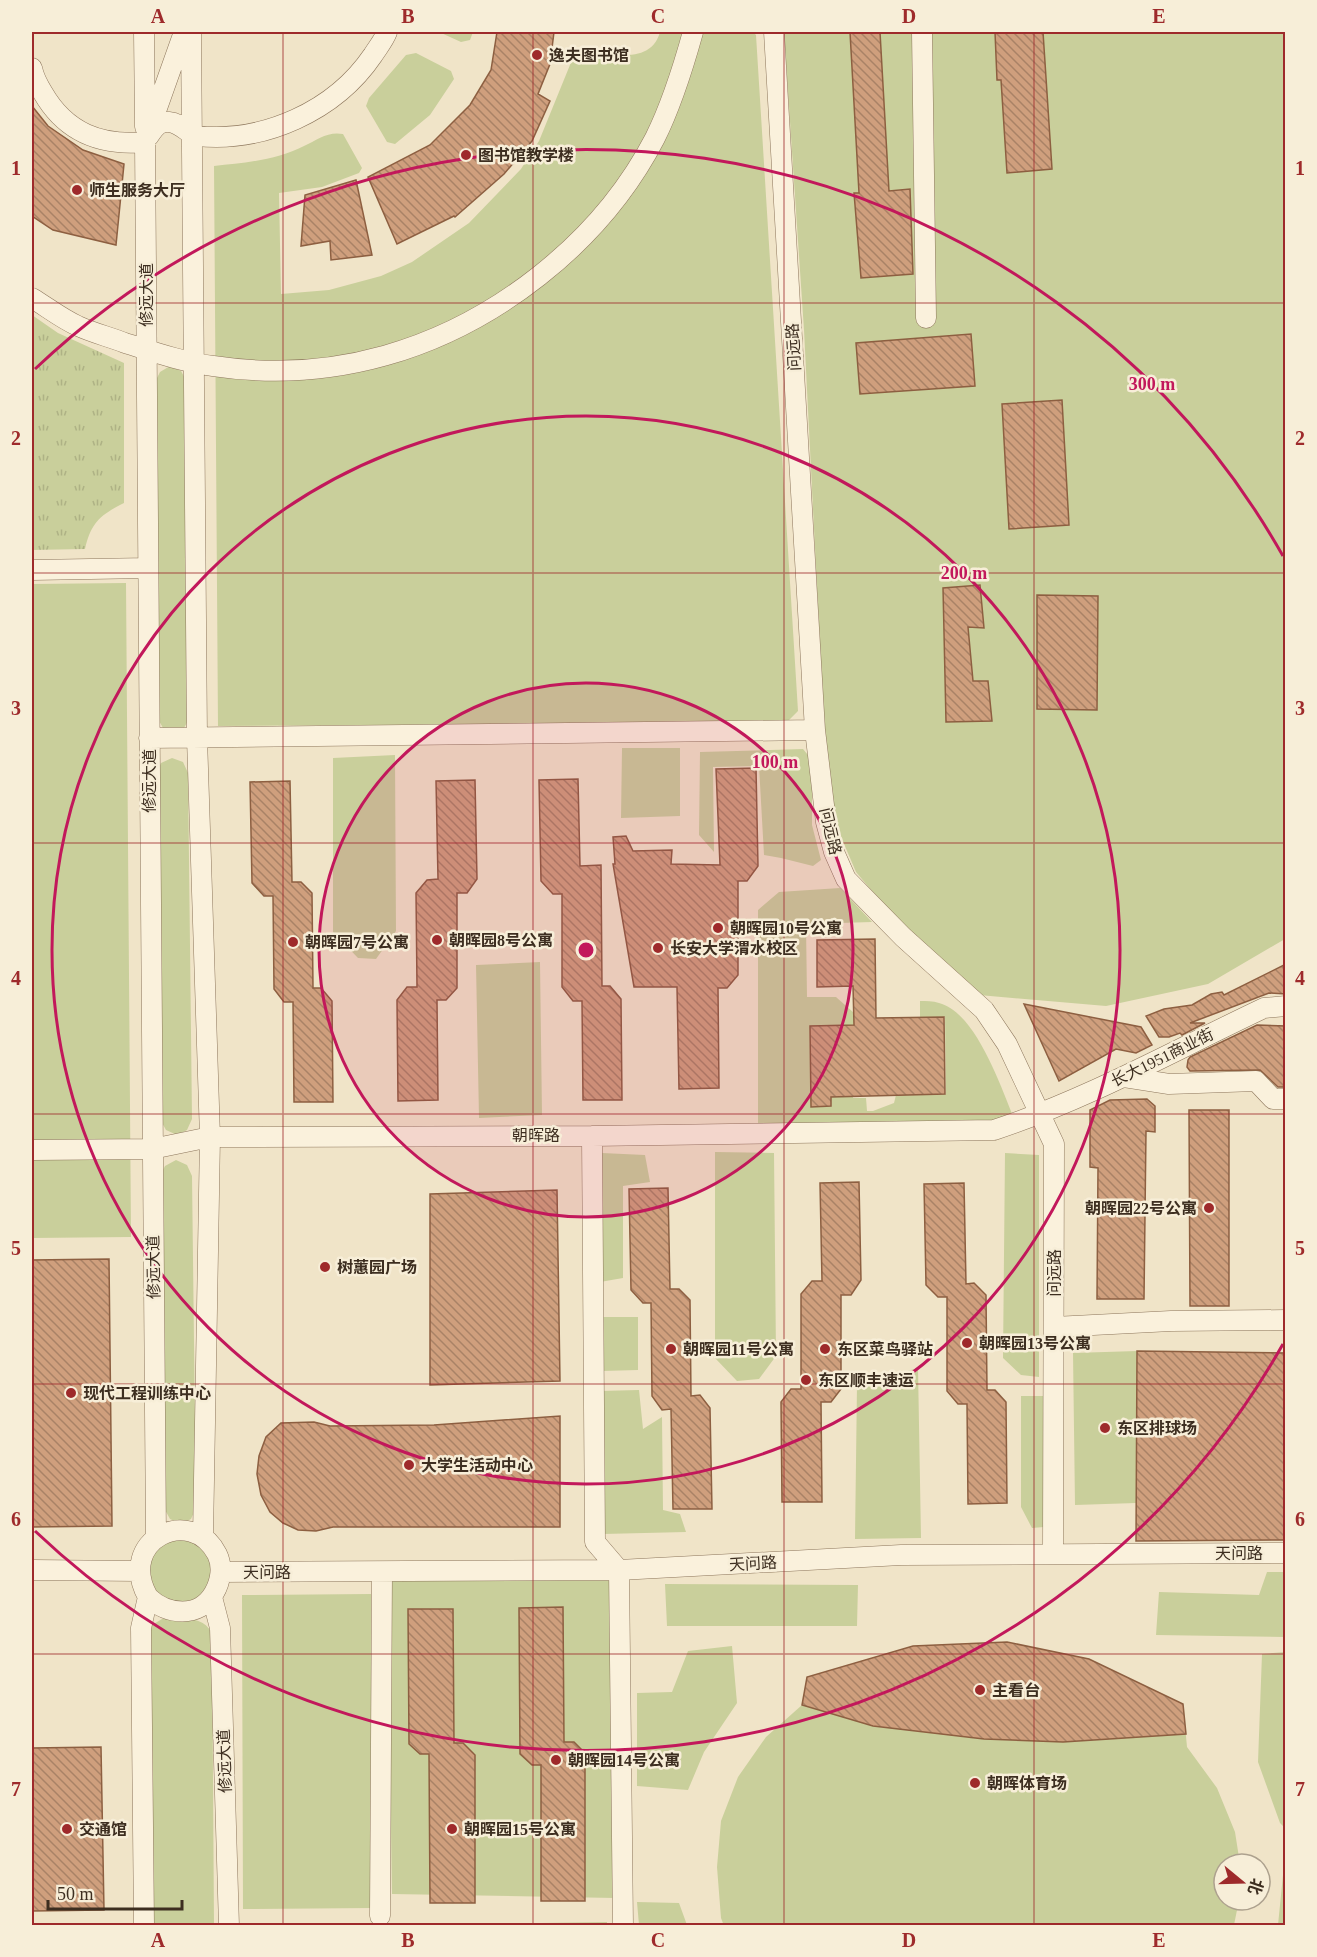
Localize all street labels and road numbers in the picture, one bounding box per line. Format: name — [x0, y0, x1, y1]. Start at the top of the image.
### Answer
street label: 修远大道 — [138, 263, 155, 327]
street label: 问远路 — [784, 323, 803, 371]
street label: 修远大道 — [141, 749, 158, 813]
street label: 问远路 — [817, 806, 844, 856]
street label: 长大1951商业街 — [1108, 1025, 1216, 1090]
street label: 朝晖路 — [512, 1127, 560, 1144]
street label: 修远大道 — [144, 1235, 163, 1299]
street label: 问远路 — [1046, 1249, 1063, 1297]
street label: 天问路 — [1215, 1545, 1263, 1562]
street label: 天问路 — [729, 1554, 777, 1573]
street label: 天问路 — [243, 1564, 291, 1581]
street label: 修远大道 — [215, 1729, 234, 1793]

